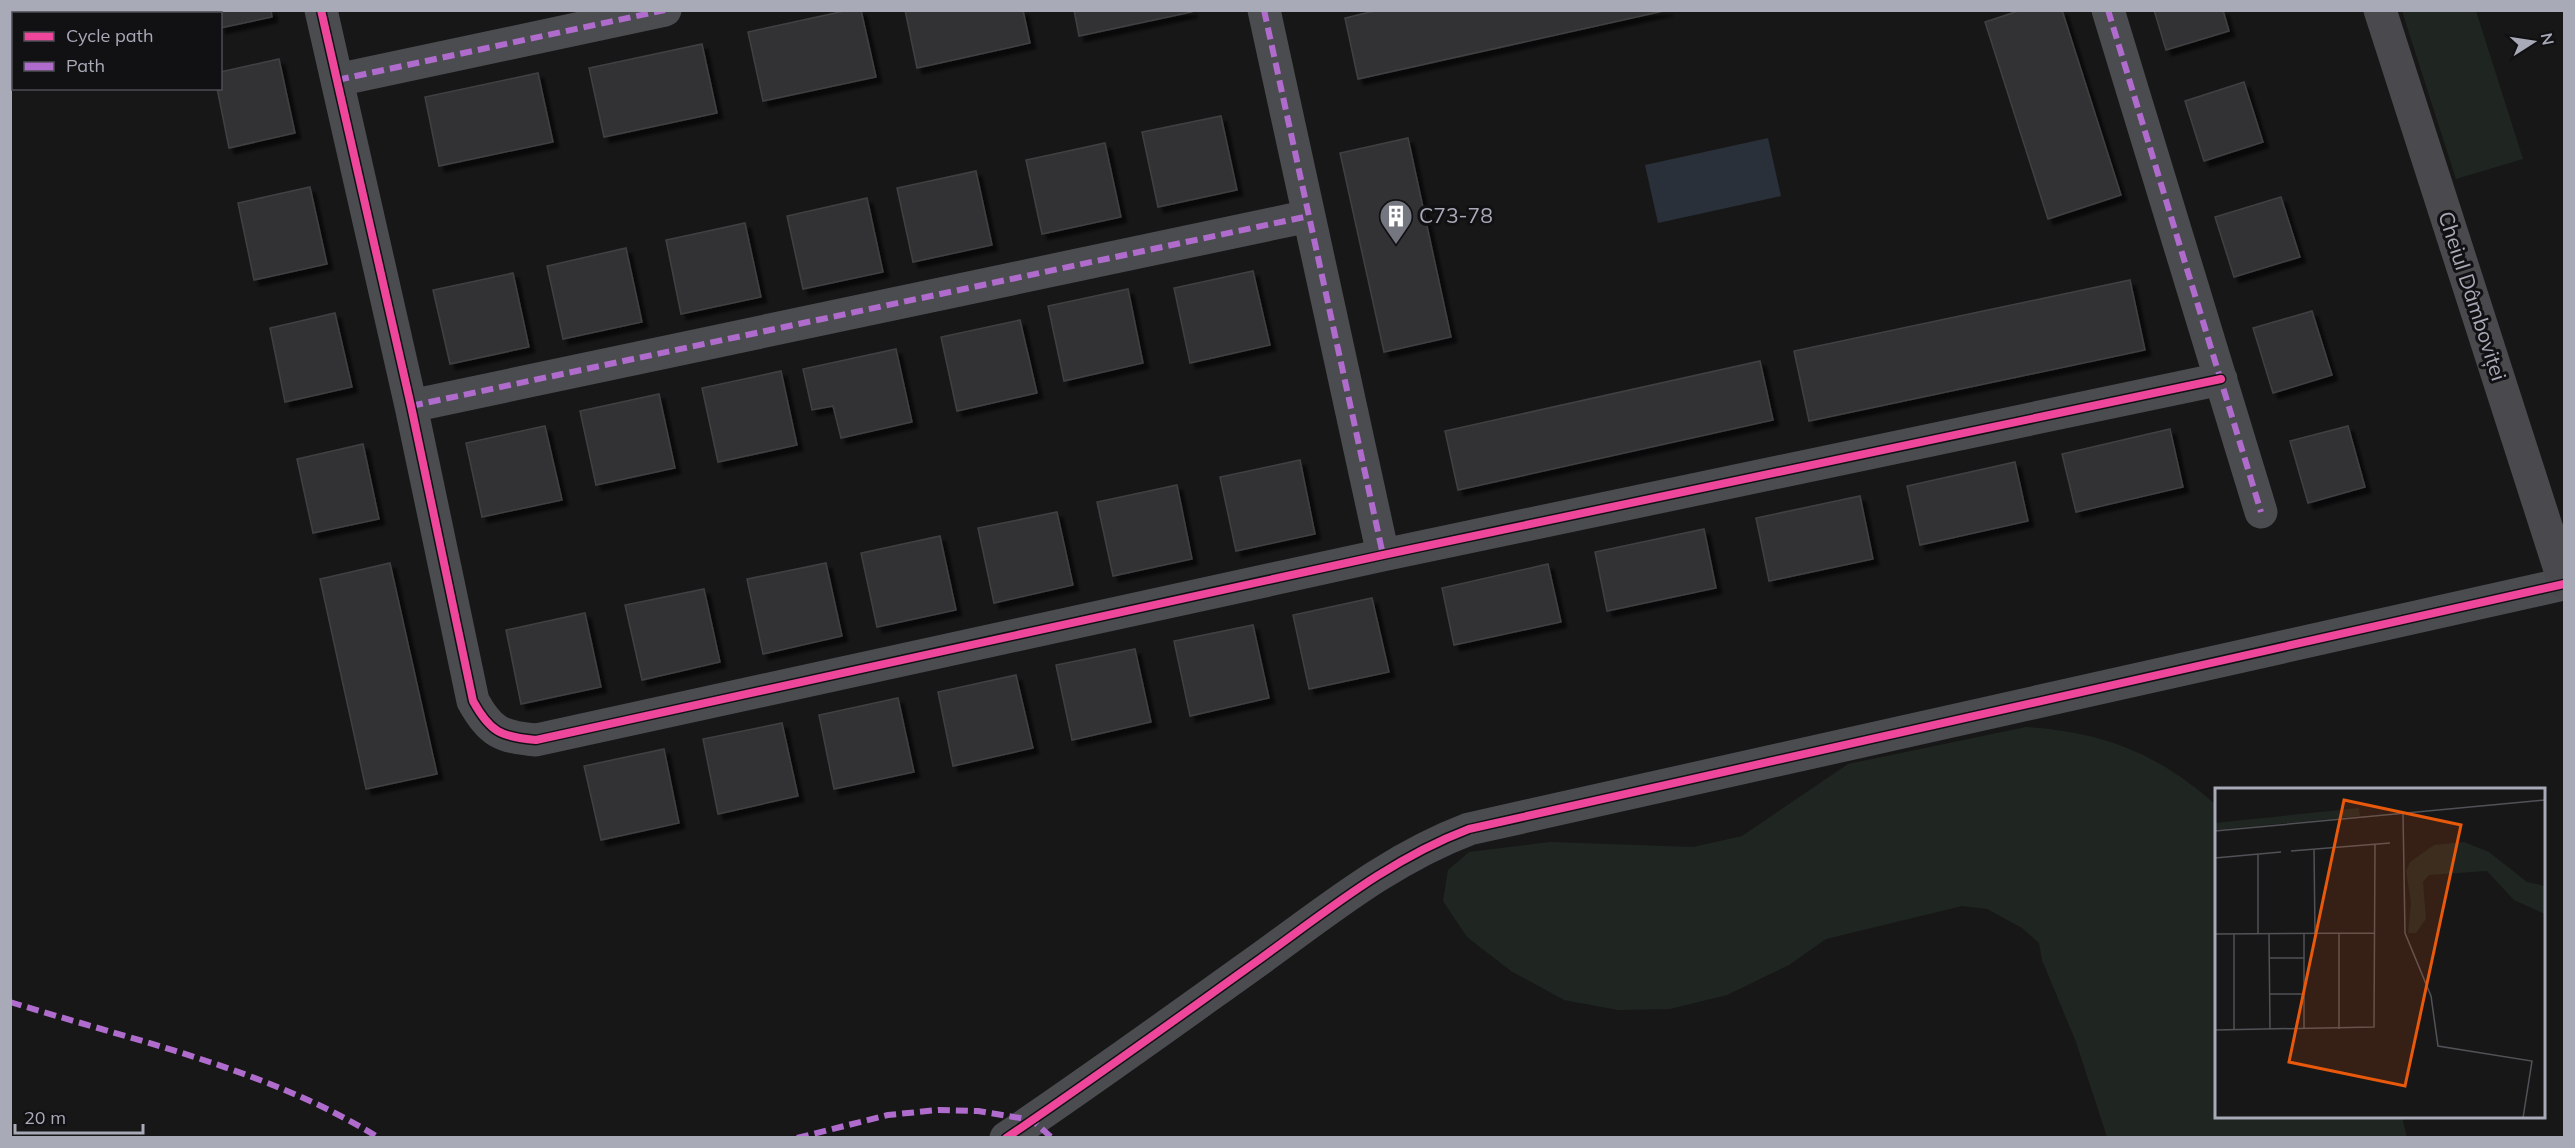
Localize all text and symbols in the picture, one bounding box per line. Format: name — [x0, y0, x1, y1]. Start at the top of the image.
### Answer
legend — [12, 12, 222, 90]
north arrow — [2503, 12, 2563, 72]
text: Cycle path — [66, 24, 153, 47]
text: N — [2537, 31, 2559, 47]
text: Path — [66, 54, 105, 77]
building icon: C73-78 — [1378, 198, 1414, 245]
place label: C73-78 — [1419, 202, 1493, 228]
street label: Cheiul Dâmboviței — [2432, 208, 2513, 384]
inset map — [2215, 788, 2545, 1118]
scale bar — [15, 1097, 142, 1135]
text: 20 m — [24, 1106, 66, 1129]

